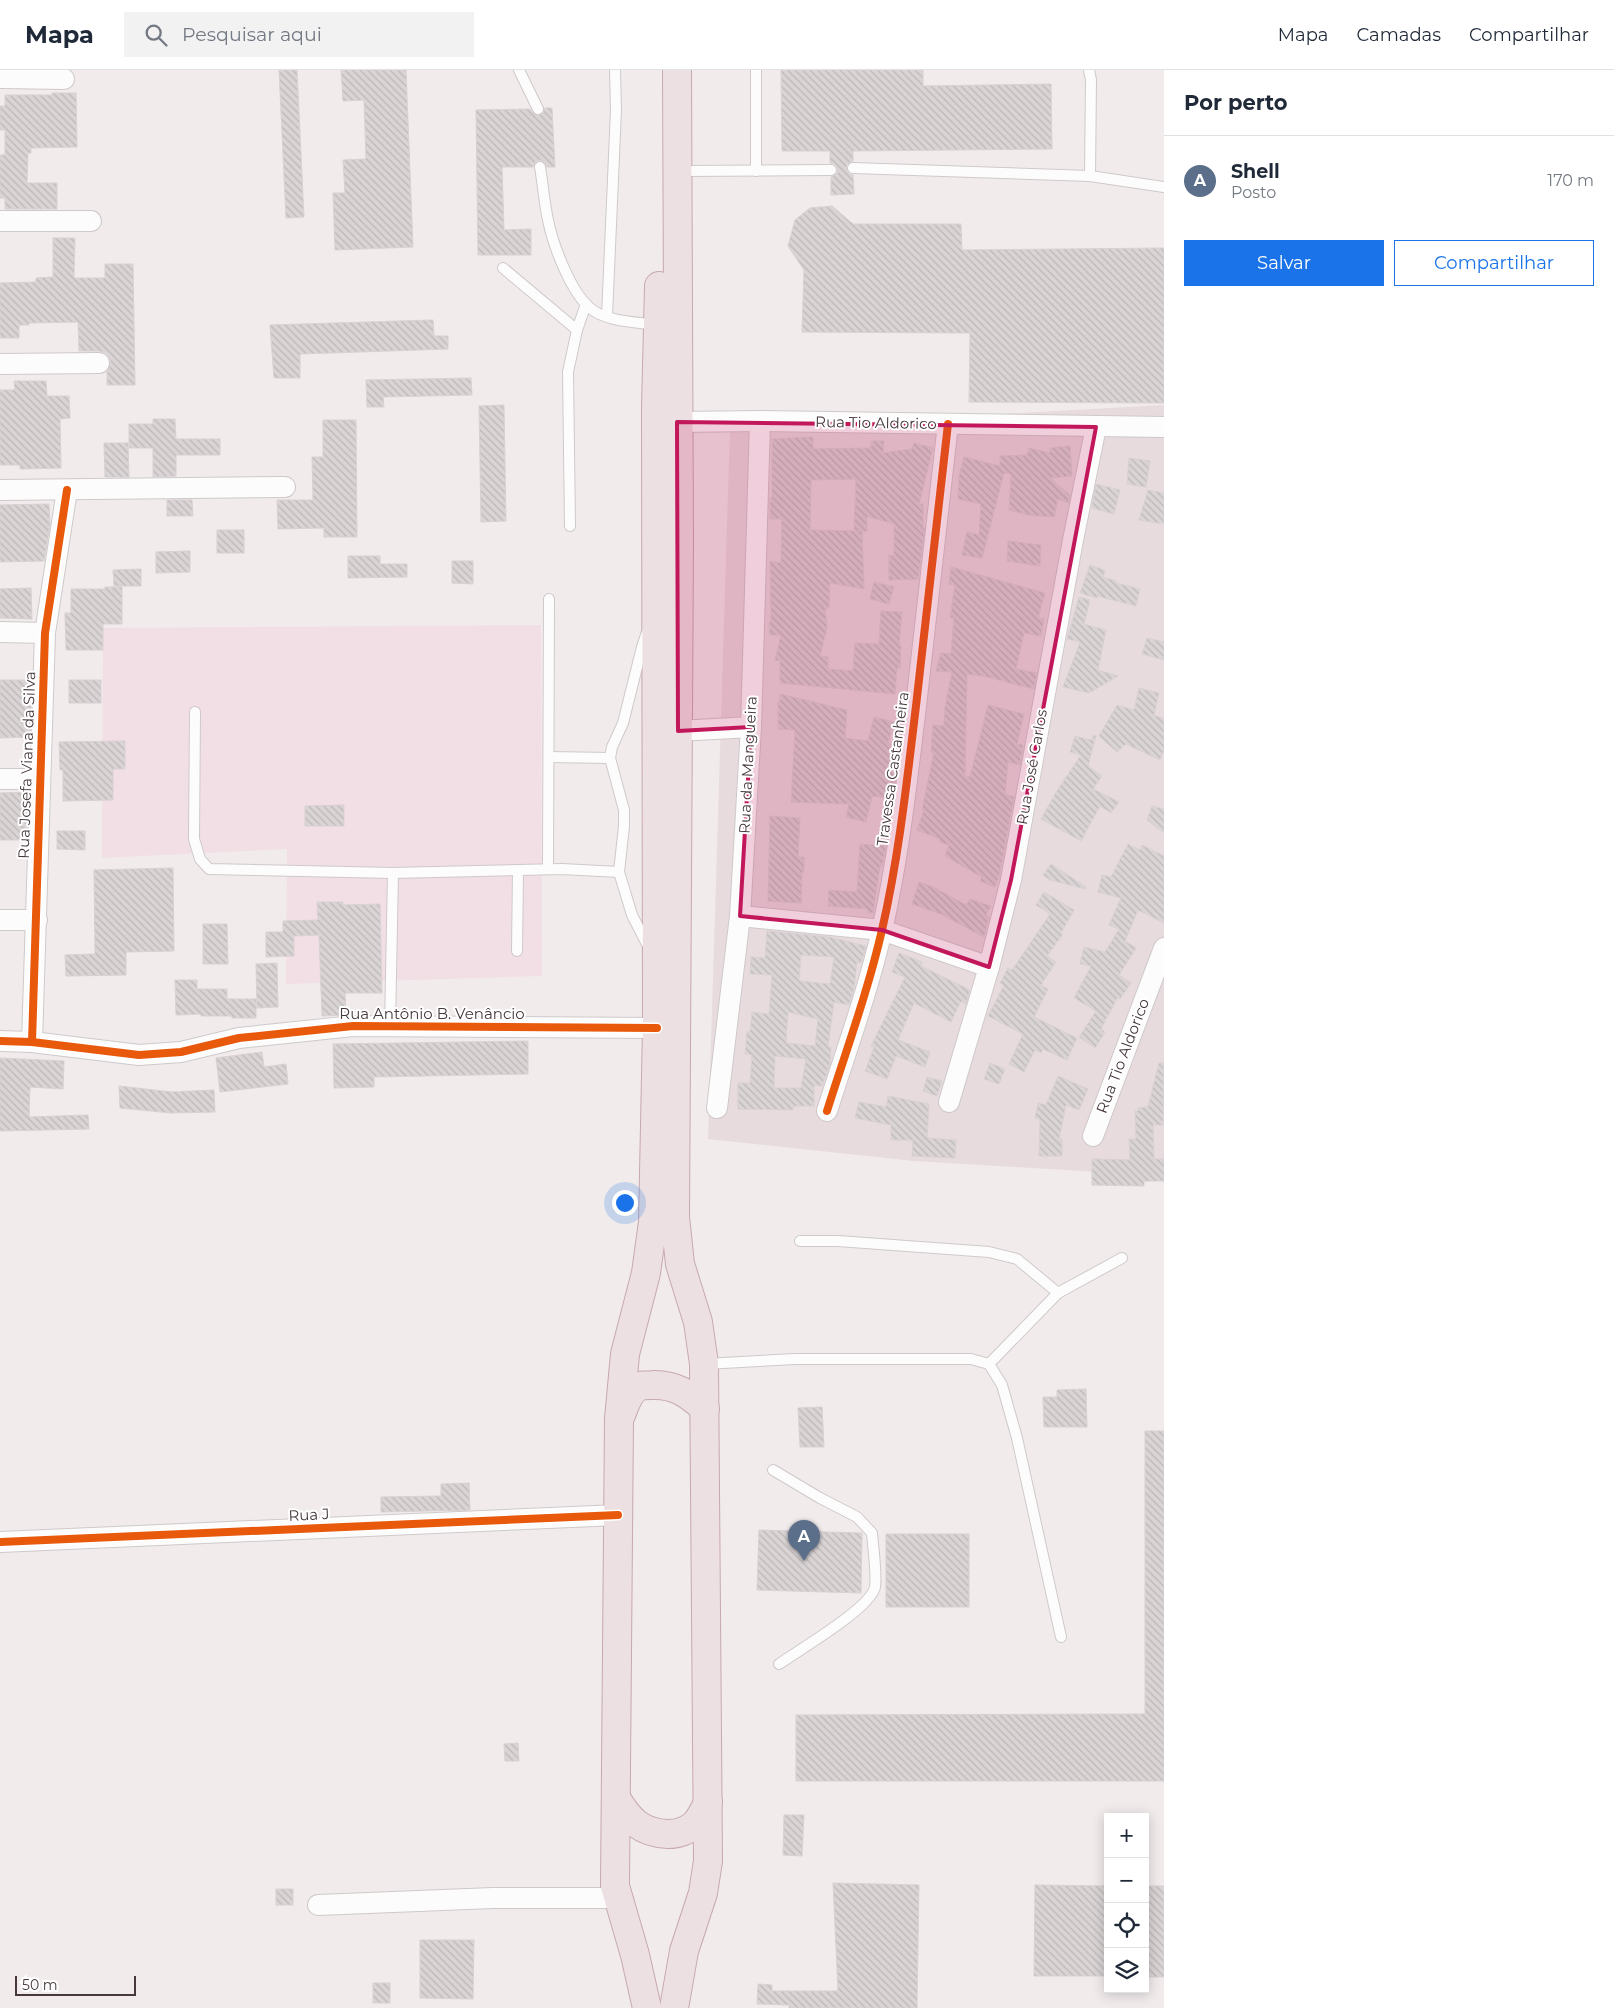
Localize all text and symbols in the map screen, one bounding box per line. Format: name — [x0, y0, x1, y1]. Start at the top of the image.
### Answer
search box — [124, 12, 474, 57]
text: Mapa — [25, 20, 94, 49]
icon: search — [142, 21, 170, 49]
text: Pesquisar aqui — [182, 23, 322, 46]
text: Mapa — [1278, 24, 1328, 46]
text: Camadas — [1356, 24, 1441, 46]
text: Compartilhar — [1469, 24, 1589, 46]
text: Por perto — [1184, 90, 1288, 115]
text: Shell — [1231, 160, 1280, 183]
text: A — [1194, 171, 1206, 190]
text: 170 m — [1547, 171, 1594, 190]
text: Posto — [1231, 183, 1276, 202]
button: Salvar — [1184, 240, 1384, 286]
button: Compartilhar — [1394, 240, 1594, 286]
street label: Rua Tio Aldorico — [815, 412, 937, 433]
street label: Rua Josefa Viana da Silva — [14, 671, 39, 859]
street label: Travessa Castanheira — [872, 690, 913, 847]
street label: Rua da Mangueira — [734, 696, 761, 834]
street label: Rua José Carlos — [1012, 708, 1051, 826]
street label: Rua Tio Aldorico — [1092, 996, 1153, 1116]
street label: Rua Antônio B. Venâncio — [339, 1004, 525, 1023]
your location — [612, 1190, 638, 1216]
street label: Rua J — [288, 1504, 330, 1525]
pin: A — [788, 1520, 820, 1561]
map controls — [1104, 1813, 1149, 1993]
button: + — [1104, 1813, 1149, 1858]
button: − — [1104, 1858, 1149, 1903]
button: locate — [1104, 1903, 1149, 1948]
button: layers — [1104, 1948, 1149, 1993]
scale bar — [15, 1973, 136, 1996]
text: 50 m — [22, 1976, 58, 1994]

